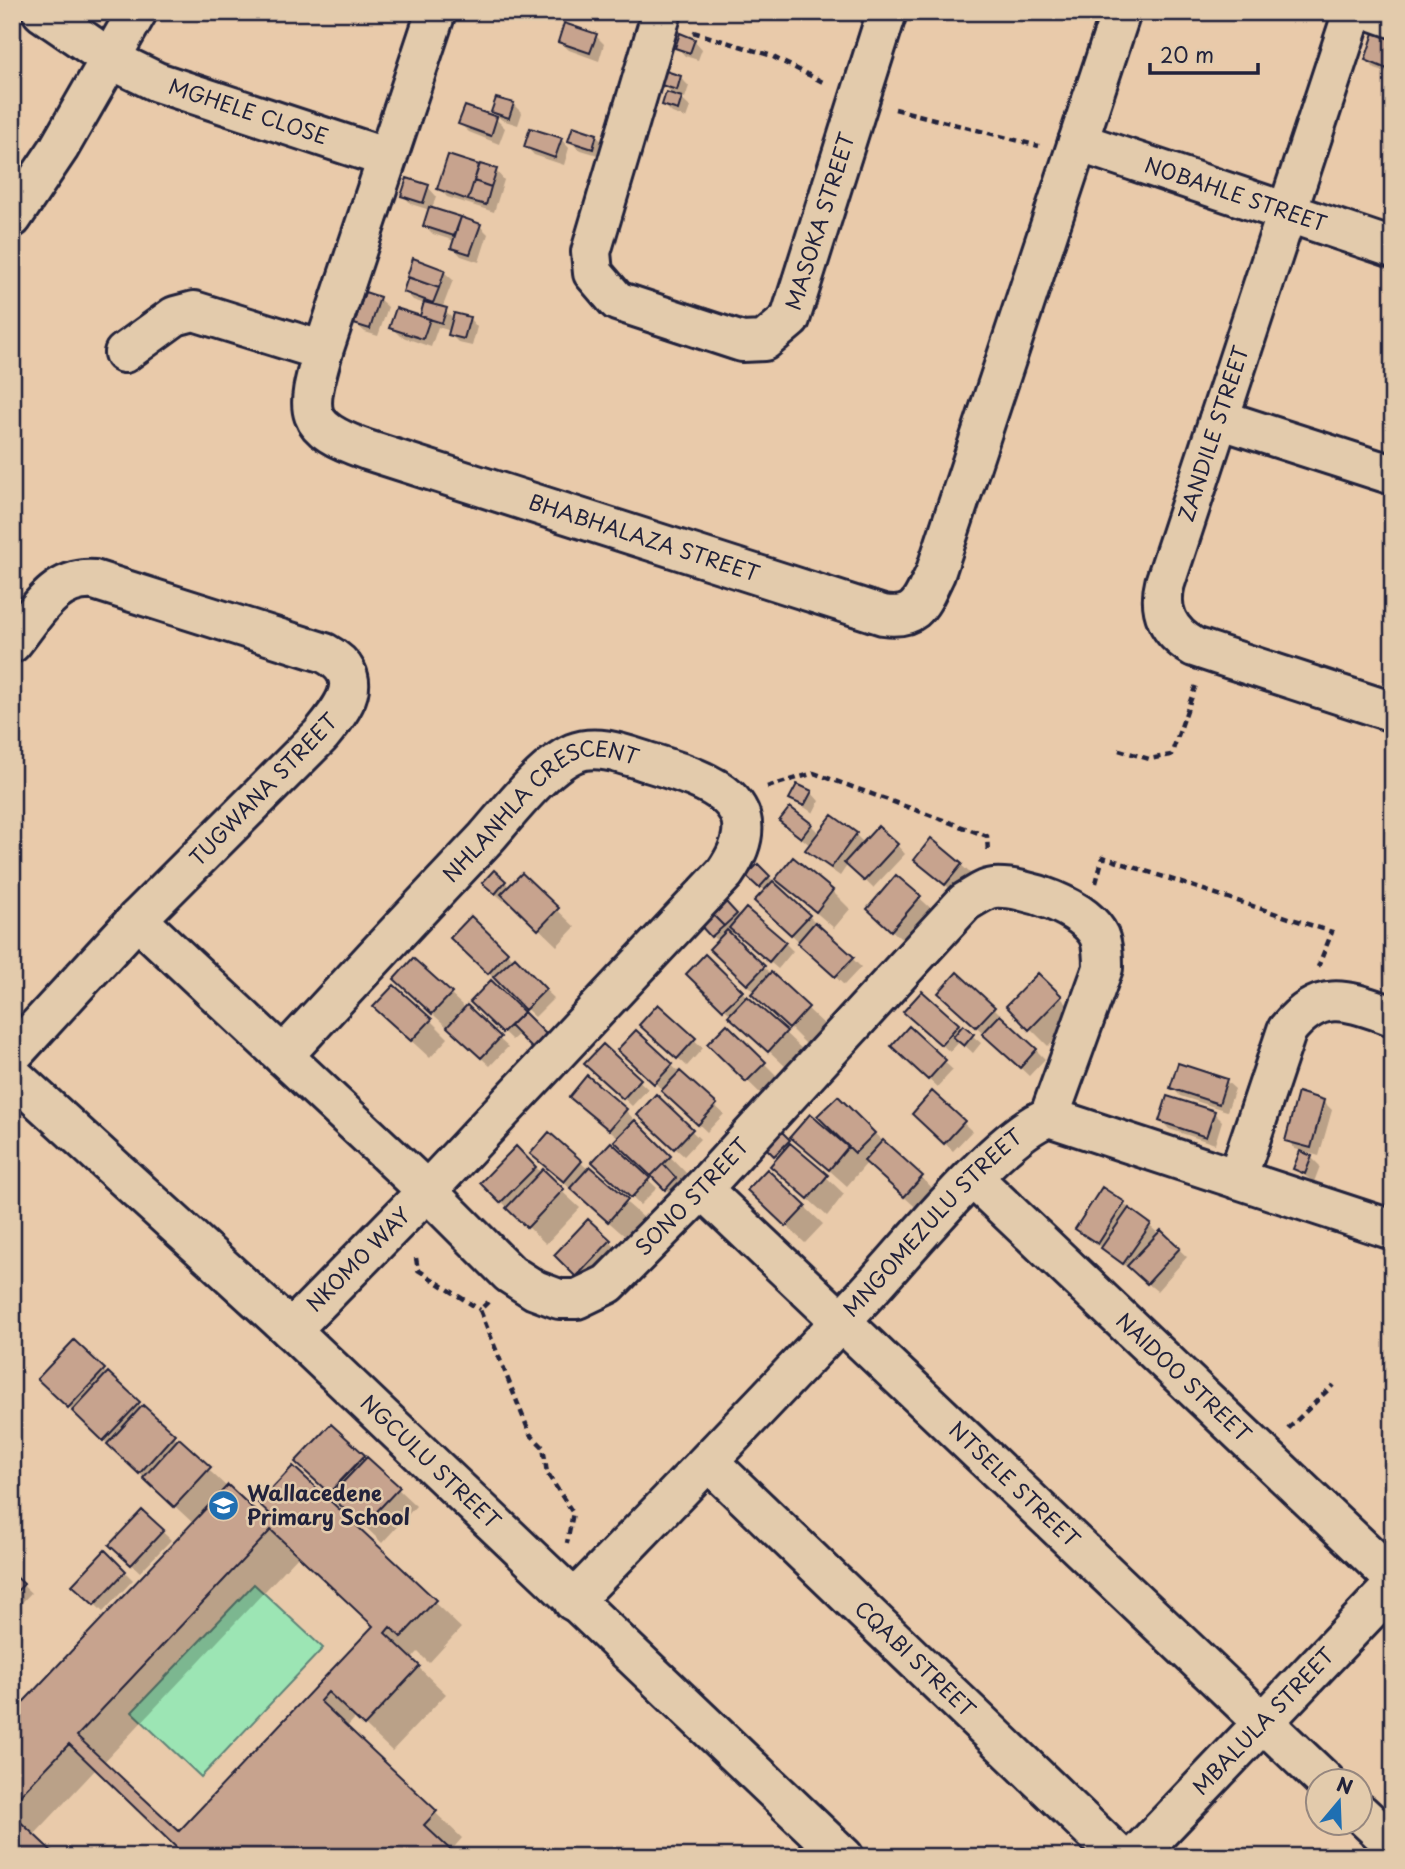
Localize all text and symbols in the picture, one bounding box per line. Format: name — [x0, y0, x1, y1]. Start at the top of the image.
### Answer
scale bar — [1150, 32, 1258, 76]
text: 20 m — [1160, 38, 1214, 70]
street label: MGHELE CLOSE — [165, 69, 333, 152]
street label: MASOKA STREET — [776, 128, 862, 314]
street label: NOBAHLE STREET — [1141, 148, 1331, 239]
street label: ZANDILE STREET — [1169, 341, 1256, 525]
street label: BHABHALAZA STREET — [525, 485, 764, 589]
street label: TUGWANA STREET — [181, 705, 344, 872]
street label: NHLANHLA CRESCENT — [434, 731, 644, 889]
street label: MNGOMEZULU STREET — [835, 1119, 1029, 1323]
street label: SONO STREET — [627, 1129, 756, 1262]
street label: NKOMO WAY — [298, 1199, 417, 1318]
street label: NAIDOO STREET — [1110, 1304, 1260, 1449]
street label: NGCULU STREET — [354, 1386, 509, 1536]
street label: NTSELE STREET — [942, 1413, 1088, 1555]
place label: Wallacedene Primary School — [247, 1476, 410, 1532]
school or university icon: Wallacedene Primary School — [207, 1489, 241, 1523]
street label: CQABI STREET — [848, 1592, 984, 1725]
street label: MBALULA STREET — [1184, 1639, 1341, 1801]
north arrow — [1304, 1768, 1374, 1838]
text: N — [1333, 1769, 1357, 1801]

